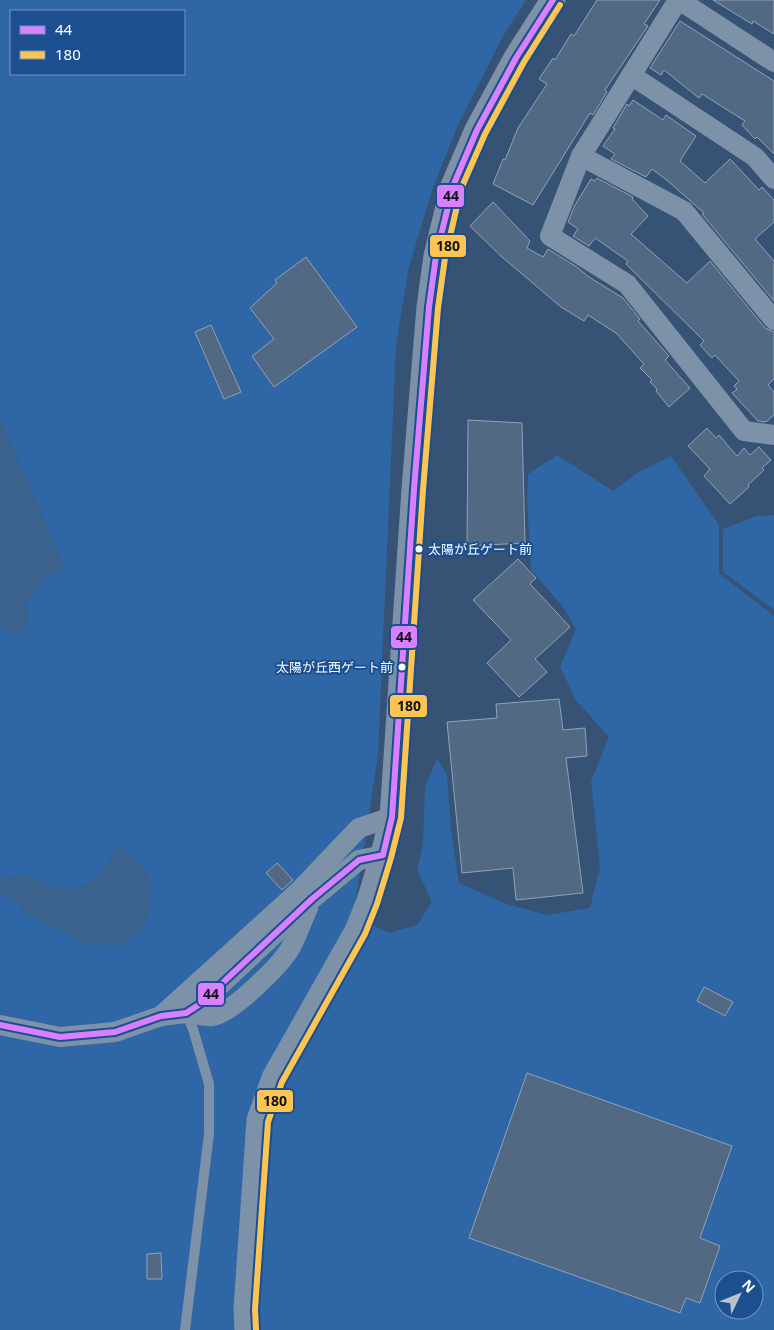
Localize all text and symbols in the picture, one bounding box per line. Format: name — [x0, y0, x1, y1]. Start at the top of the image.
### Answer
legend — [10, 10, 185, 75]
text: 44 — [55, 19, 73, 39]
text: 180 — [55, 44, 81, 64]
line badge: 44 — [436, 184, 465, 208]
text: 44 — [443, 186, 459, 205]
line badge: 180 — [429, 234, 467, 258]
text: 180 — [436, 236, 460, 255]
place label: 太陽が丘ゲート前 — [428, 540, 532, 558]
marker: 太陽が丘ゲート前 — [414, 544, 424, 554]
line badge: 44 — [390, 625, 418, 649]
text: 44 — [396, 627, 412, 646]
place label: 太陽が丘西ゲート前 — [276, 658, 393, 676]
marker: 太陽が丘西ゲート前 — [397, 662, 407, 672]
line badge: 180 — [389, 694, 428, 718]
text: 180 — [397, 696, 421, 715]
line badge: 44 — [197, 982, 225, 1006]
text: 44 — [203, 984, 219, 1003]
line badge: 180 — [256, 1089, 294, 1113]
text: 180 — [263, 1091, 287, 1110]
north arrow — [714, 1270, 764, 1320]
text: N — [738, 1275, 760, 1296]

